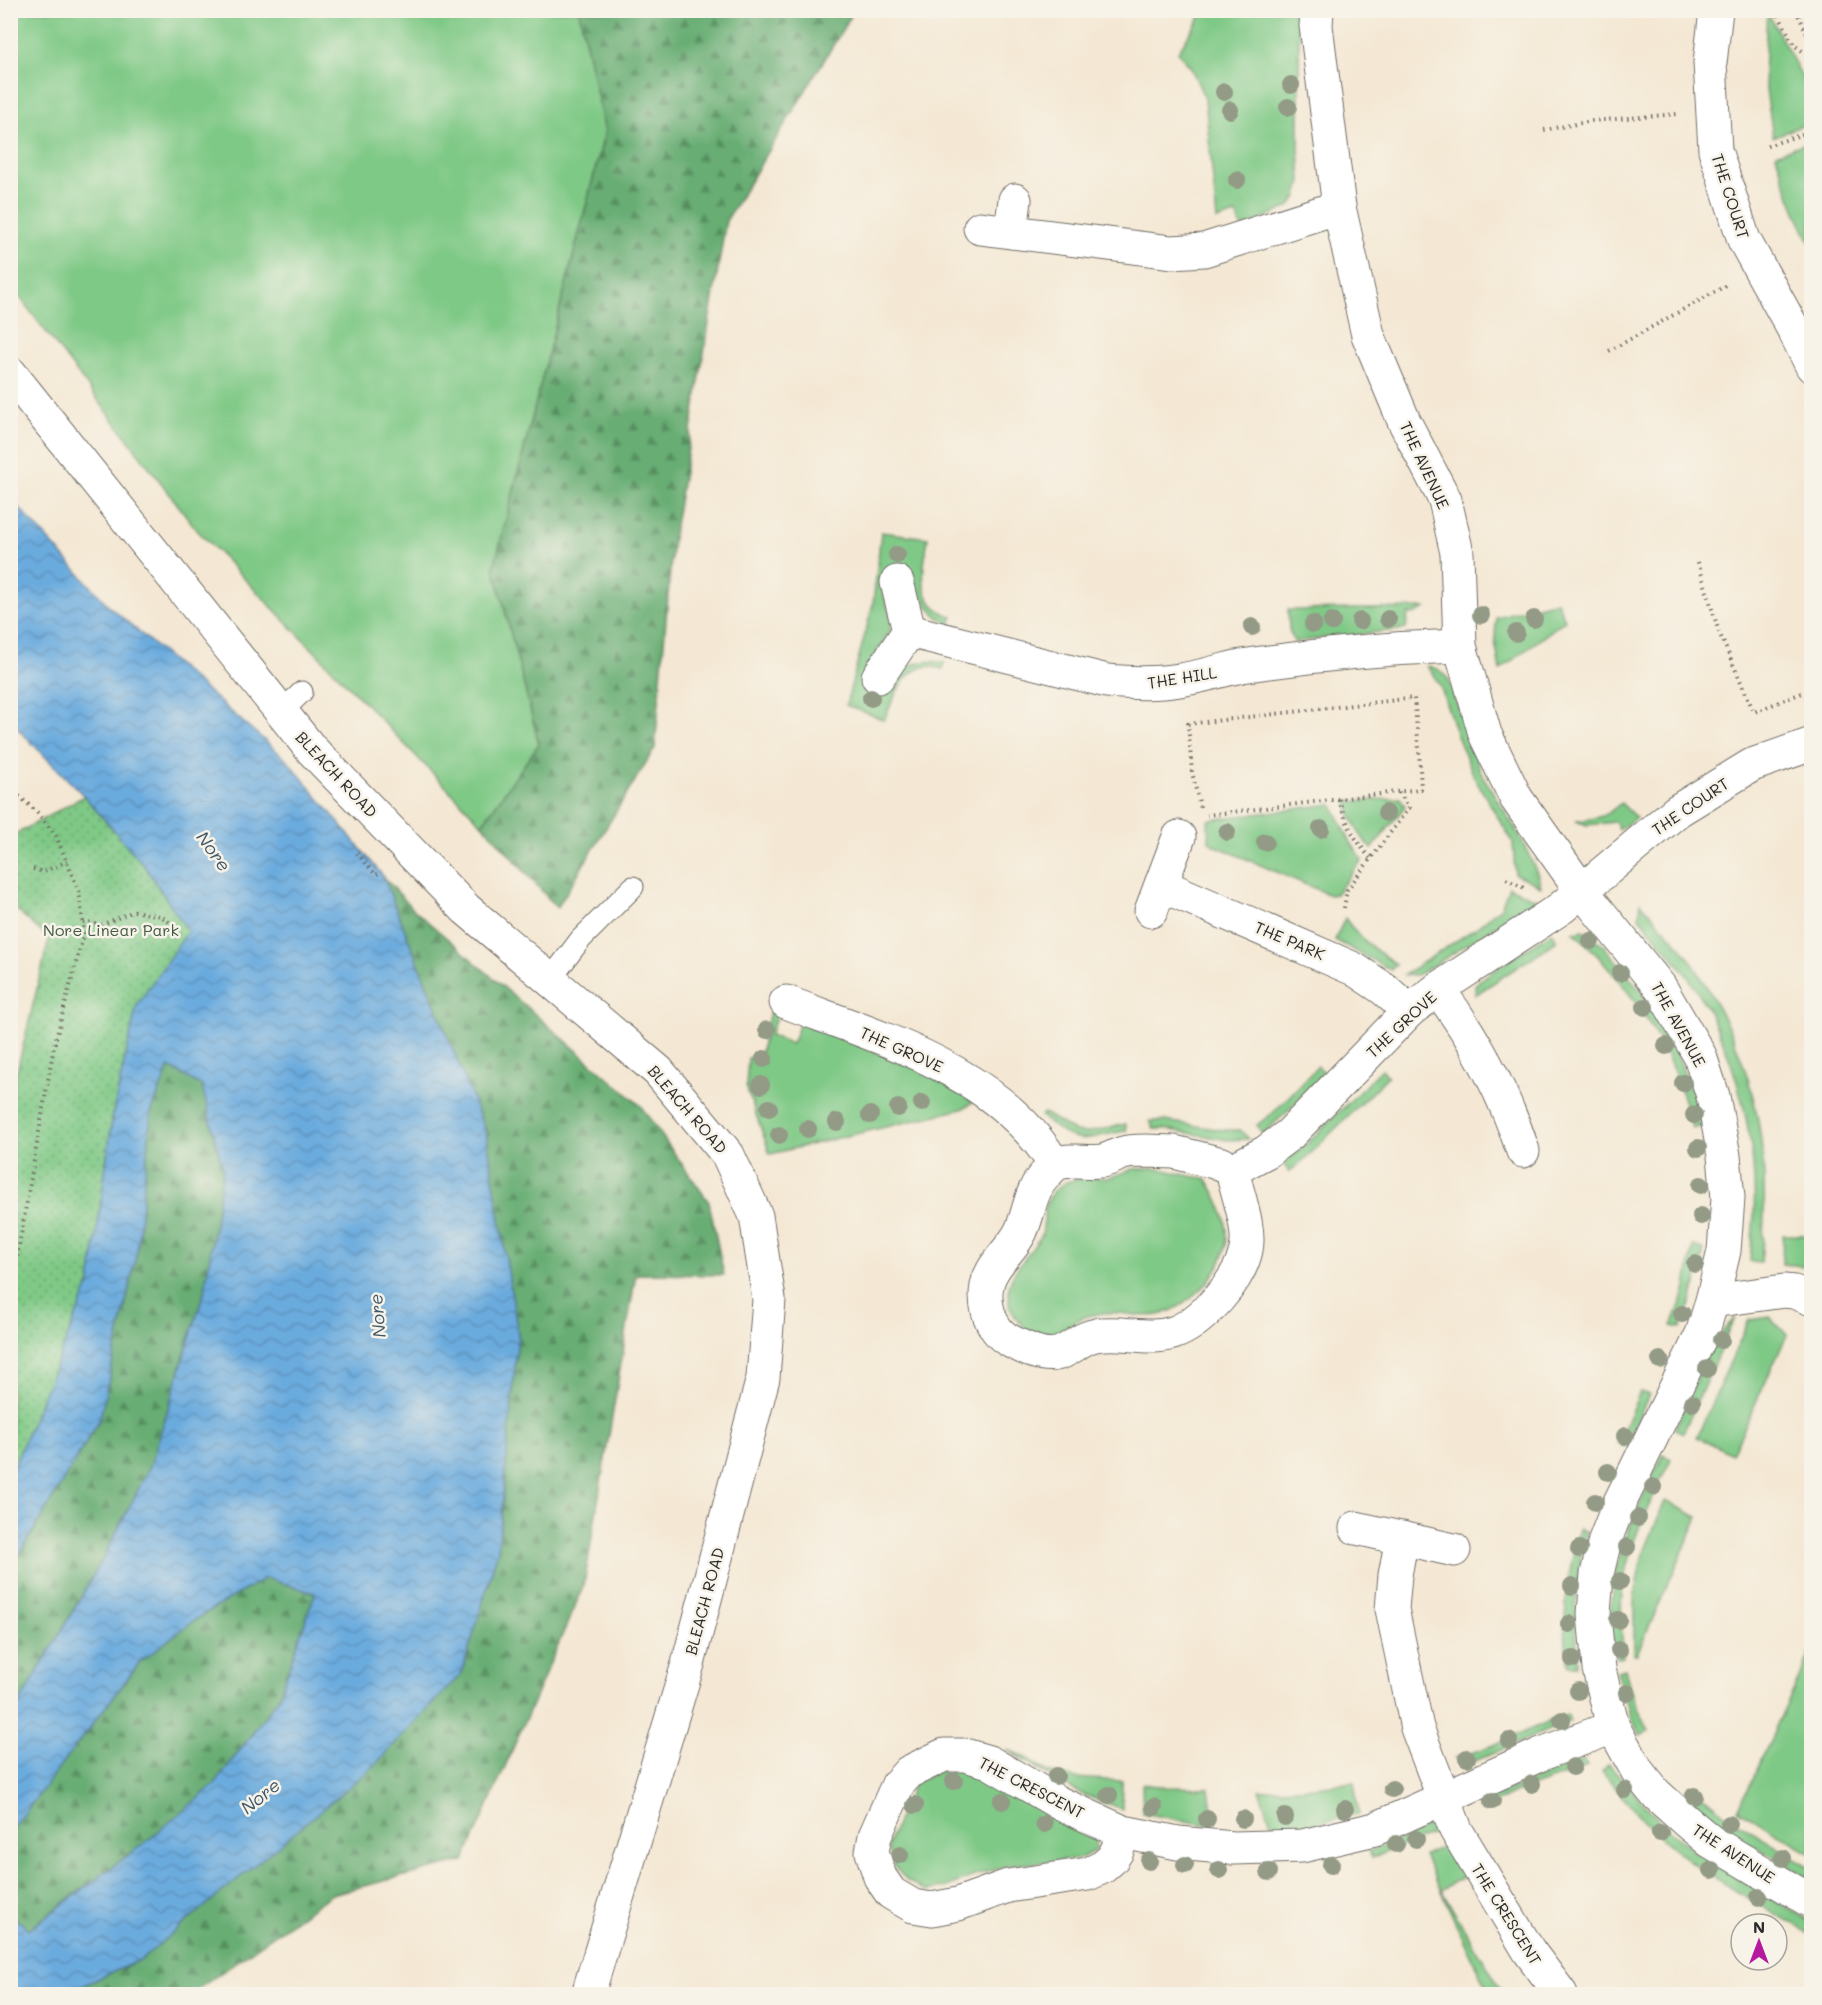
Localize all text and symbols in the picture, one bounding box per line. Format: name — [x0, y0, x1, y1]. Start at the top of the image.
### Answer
street label: THE COURT — [1707, 151, 1755, 241]
street label: THE AVENUE — [1396, 418, 1454, 512]
street label: THE HILL — [1146, 661, 1219, 693]
street label: BLEACH ROAD — [292, 726, 382, 822]
street label: THE COURT — [1647, 772, 1733, 839]
water label: Nore — [191, 826, 237, 876]
street label: THE PARK — [1252, 916, 1328, 964]
park label: Nore Linear Park — [43, 919, 179, 940]
street label: THE AVENUE — [1647, 978, 1711, 1070]
street label: THE GROVE — [1361, 986, 1441, 1062]
street label: THE GROVE — [857, 1021, 947, 1077]
street label: BLEACH ROAD — [644, 1060, 732, 1158]
water label: Nore — [363, 1293, 391, 1339]
street label: BLEACH ROAD — [680, 1545, 728, 1657]
street label: THE CRESCENT — [976, 1751, 1088, 1823]
water label: Nore — [235, 1773, 285, 1819]
street label: THE AVENUE — [1689, 1818, 1779, 1888]
street label: THE CRESCENT — [1467, 1859, 1547, 1969]
north arrow — [1729, 1912, 1789, 1972]
text: N — [1753, 1916, 1765, 1937]

